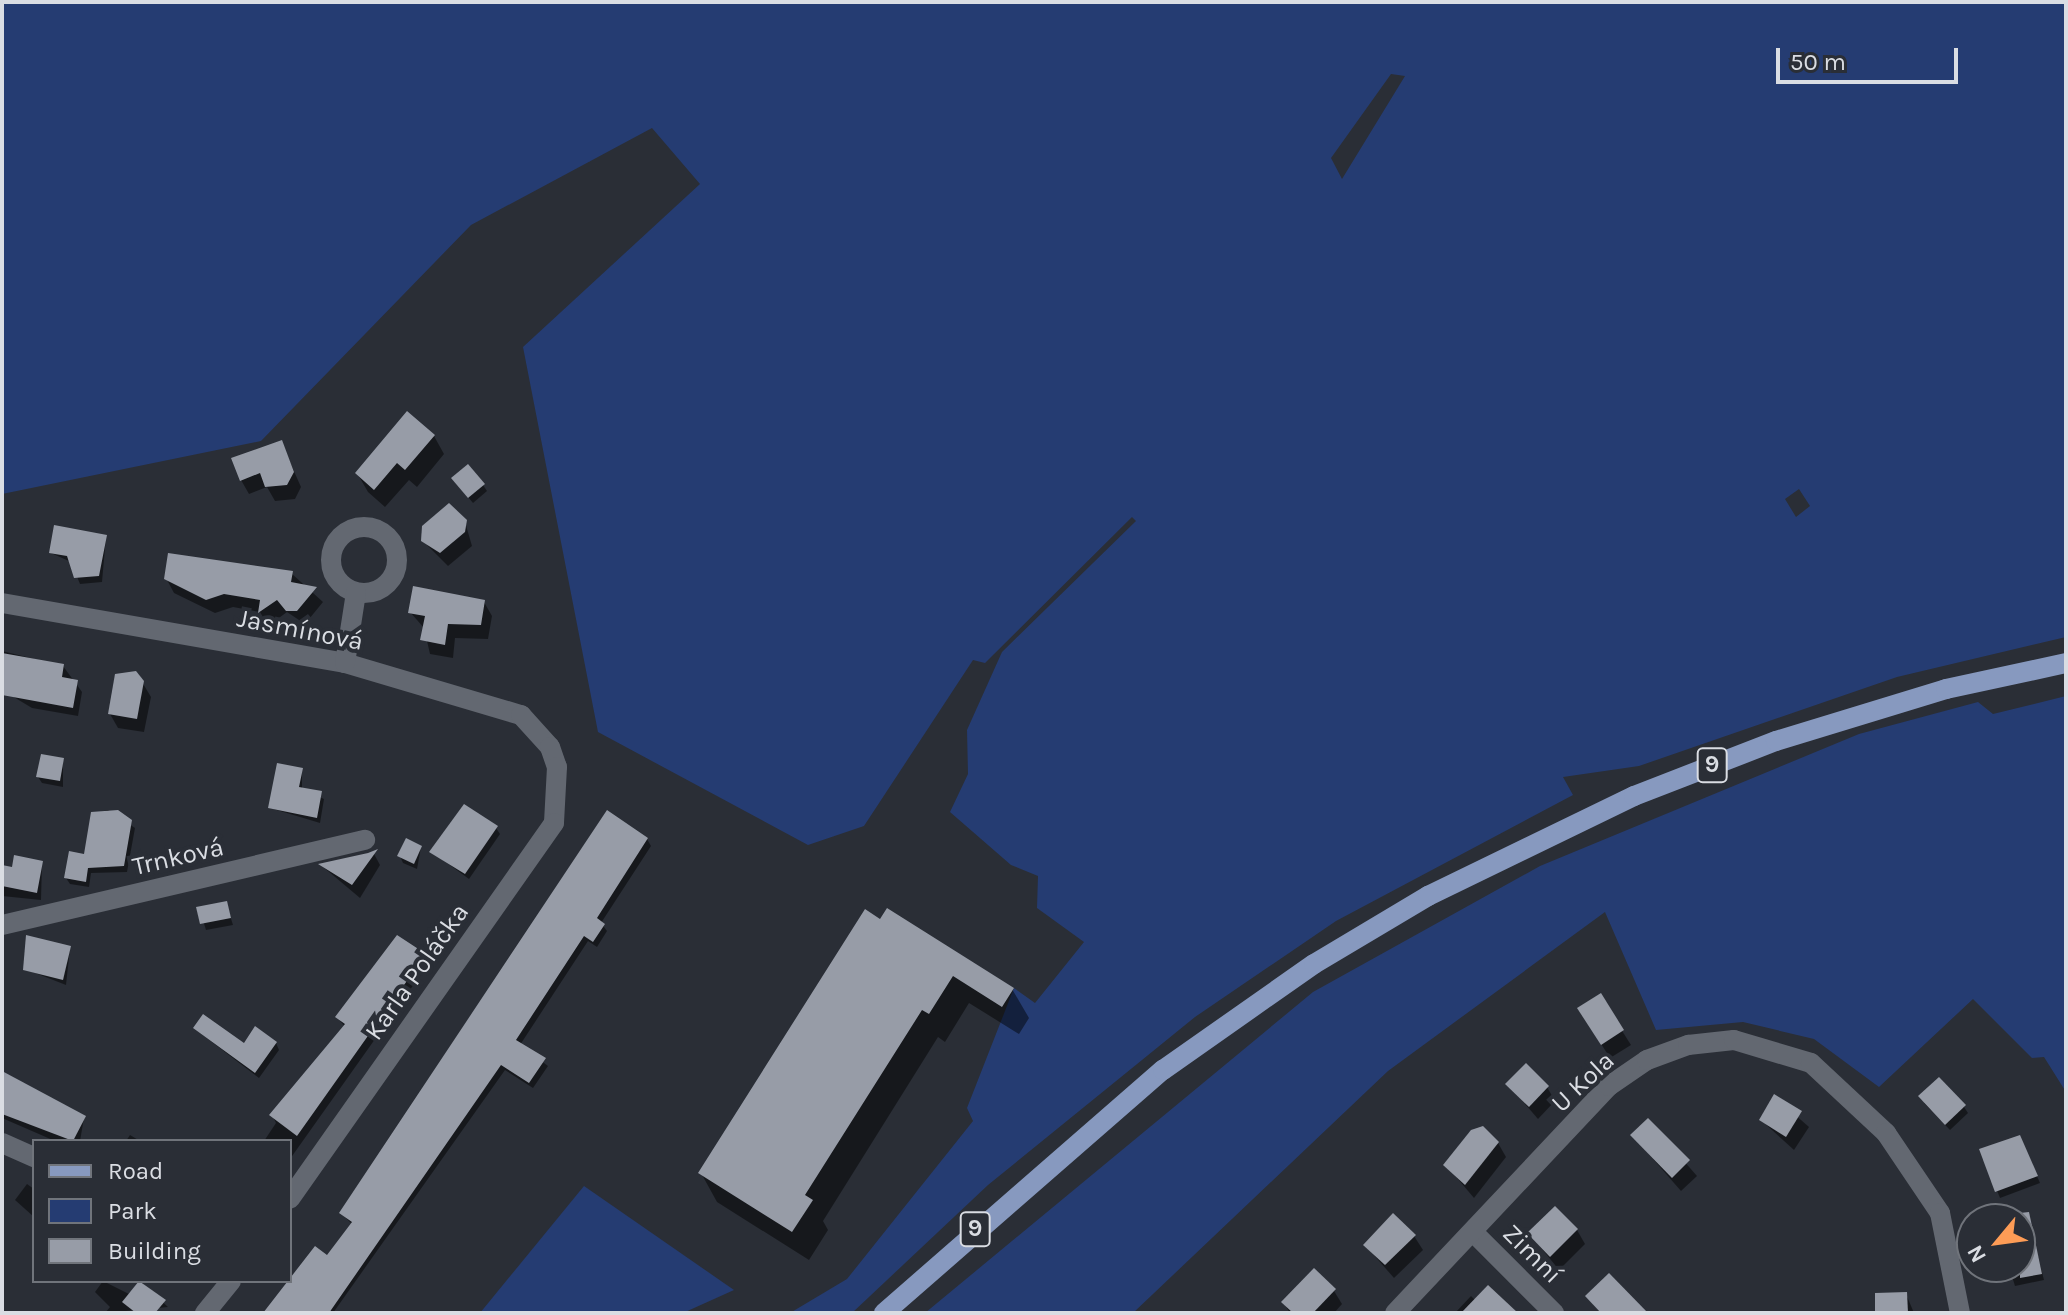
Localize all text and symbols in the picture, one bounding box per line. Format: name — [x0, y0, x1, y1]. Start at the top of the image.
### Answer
scale bar — [1780, 32, 1962, 82]
text: 50 m — [1790, 48, 1846, 76]
street label: Jasmínová — [234, 602, 366, 658]
road number: 9 — [1696, 745, 1728, 785]
street label: Trnková — [129, 831, 227, 883]
street label: Karla Poláčka — [358, 898, 476, 1046]
street label: U Kola — [1545, 1045, 1621, 1119]
legend — [32, 1139, 292, 1283]
text: Road — [108, 1157, 163, 1185]
text: Park — [108, 1197, 157, 1225]
north arrow — [1956, 1203, 2036, 1283]
road number: 9 — [959, 1209, 991, 1249]
street label: Zimní — [1496, 1218, 1568, 1290]
text: Building — [108, 1237, 201, 1265]
text: N — [1962, 1240, 1992, 1267]

